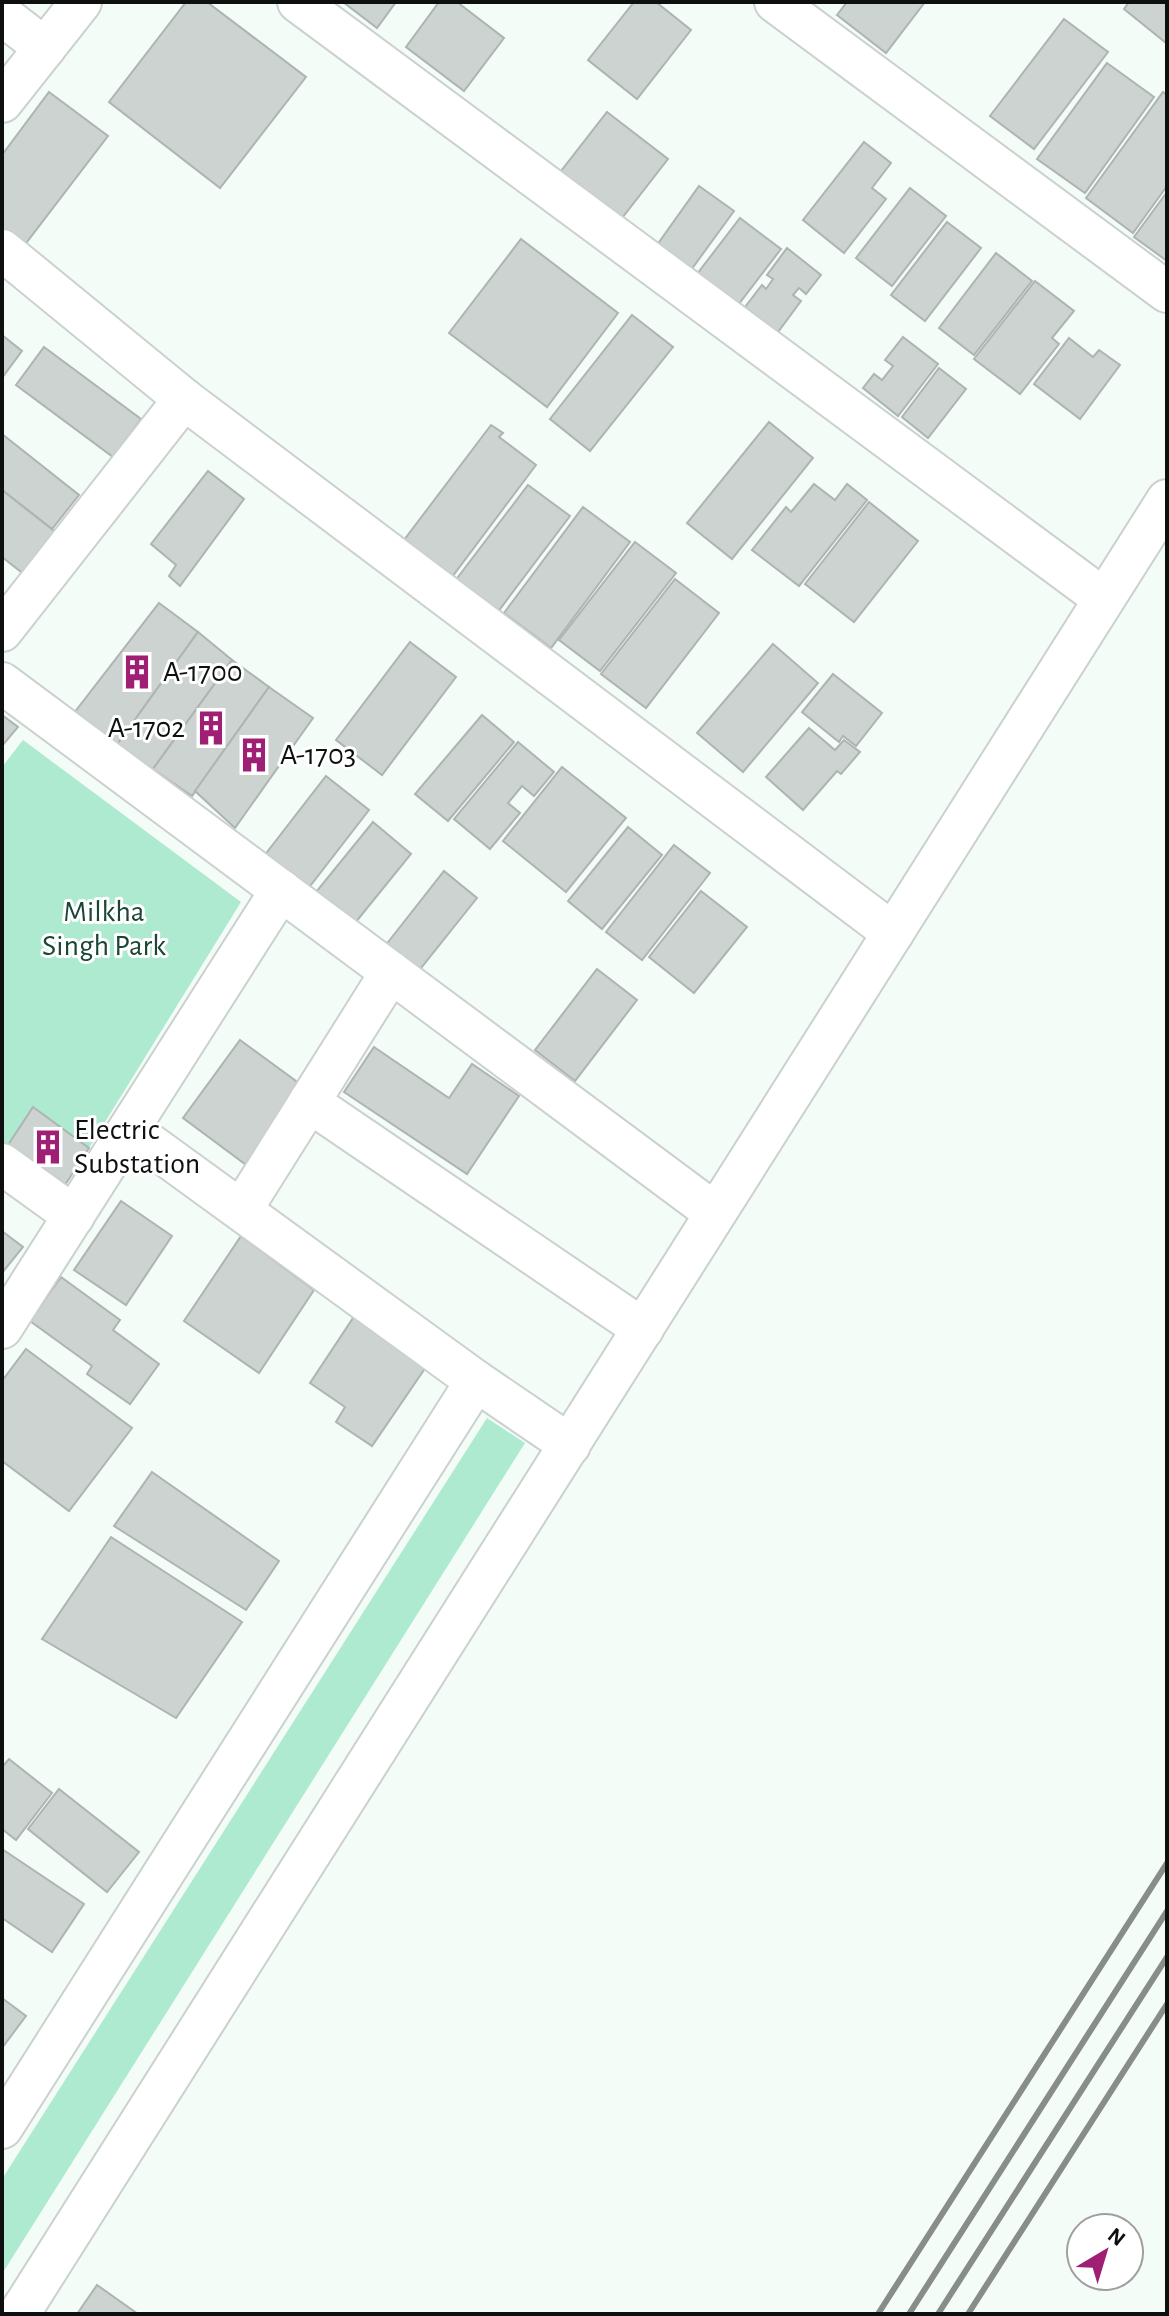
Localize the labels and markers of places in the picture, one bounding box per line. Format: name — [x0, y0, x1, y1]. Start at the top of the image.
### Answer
building icon: A-1700 — [118, 653, 156, 691]
place label: A-1700 — [163, 657, 243, 687]
building icon: A-1702 — [192, 709, 230, 747]
place label: A-1702 — [108, 713, 185, 743]
building icon: A-1703 — [235, 736, 273, 774]
place label: A-1703 — [280, 740, 356, 770]
place label: Electric Substation — [74, 1115, 200, 1179]
building icon: Electric Substation — [29, 1128, 67, 1166]

